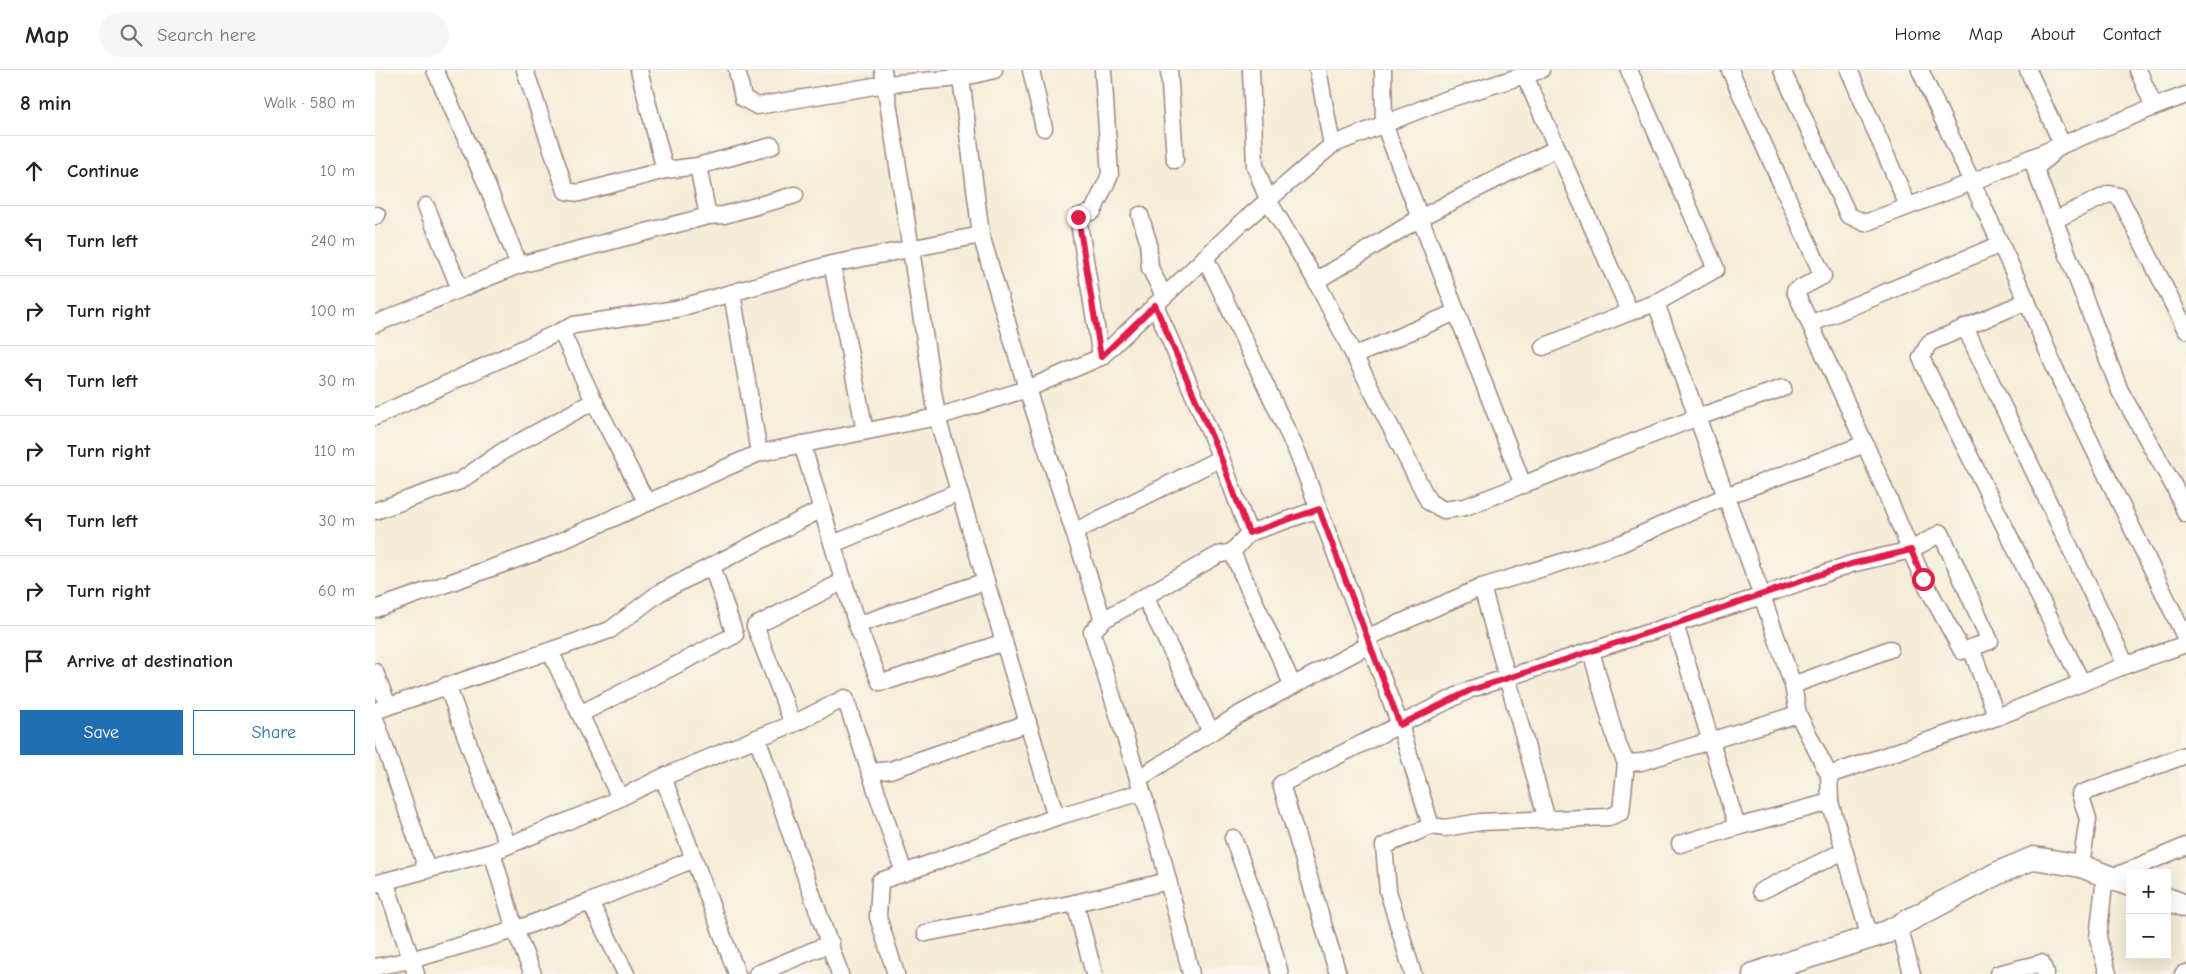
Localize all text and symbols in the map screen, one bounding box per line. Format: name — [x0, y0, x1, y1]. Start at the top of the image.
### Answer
search box — [99, 12, 449, 57]
text: Map — [25, 21, 69, 49]
icon: search — [117, 21, 145, 49]
text: Search here — [157, 24, 256, 46]
text: Home — [1894, 24, 1941, 45]
text: Map — [1969, 24, 2003, 45]
text: About — [2031, 24, 2075, 45]
text: Contact — [2103, 24, 2161, 45]
text: 8 min — [20, 91, 71, 115]
text: Walk · 580 m — [264, 94, 355, 112]
icon: ahead — [20, 157, 48, 185]
text: Continue — [67, 160, 139, 182]
text: 10 m — [320, 162, 355, 180]
route end — [1067, 206, 1090, 229]
icon: left — [20, 227, 48, 255]
text: Turn left — [67, 230, 138, 252]
text: 240 m — [311, 232, 355, 250]
icon: right — [20, 297, 48, 325]
text: Turn right — [67, 300, 151, 322]
text: 100 m — [311, 302, 355, 320]
icon: left — [20, 367, 48, 395]
text: Turn left — [67, 370, 138, 392]
text: 30 m — [319, 372, 355, 390]
icon: right — [20, 437, 48, 465]
text: Turn right — [67, 440, 151, 462]
text: 110 m — [314, 442, 355, 460]
icon: left — [20, 507, 48, 535]
text: Turn left — [67, 510, 138, 532]
text: 30 m — [319, 512, 355, 530]
route start — [1912, 568, 1935, 591]
icon: right — [20, 577, 48, 605]
text: Turn right — [67, 580, 151, 602]
text: 60 m — [318, 582, 355, 600]
icon: arrive — [20, 647, 48, 675]
text: Arrive at destination — [67, 650, 233, 672]
button: Save — [20, 710, 183, 755]
button: Share — [193, 710, 355, 755]
map controls — [2126, 869, 2171, 959]
button: + — [2126, 869, 2171, 914]
button: − — [2126, 914, 2171, 959]

